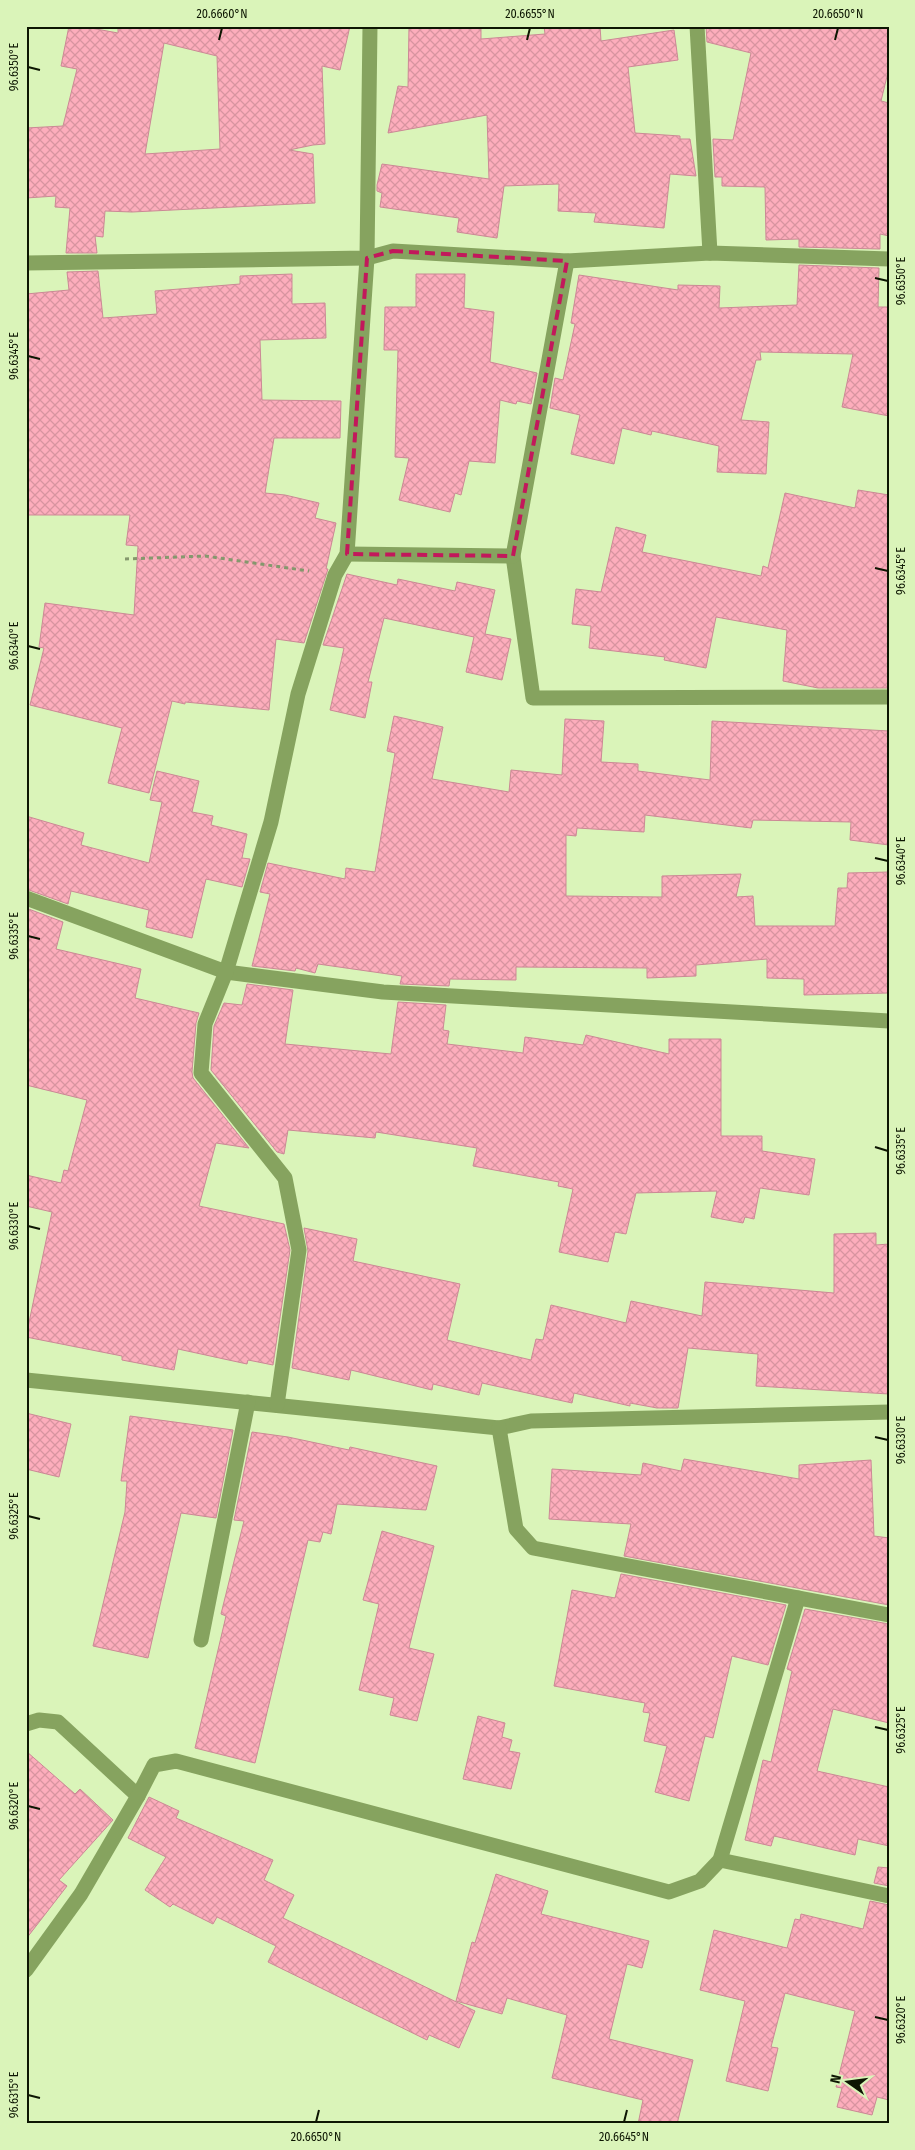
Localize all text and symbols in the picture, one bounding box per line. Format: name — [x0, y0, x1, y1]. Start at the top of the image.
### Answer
text: 20.6660°N — [197, 7, 248, 21]
text: 20.6655°N — [505, 7, 555, 21]
text: 20.6650°N — [813, 7, 863, 21]
text: 96.6350°E — [7, 42, 21, 91]
text: 96.6350°E — [894, 256, 908, 305]
text: 96.6345°E — [7, 332, 21, 380]
text: 96.6345°E — [894, 547, 908, 595]
text: 96.6340°E — [7, 621, 21, 670]
text: 96.6340°E — [894, 836, 908, 885]
text: 96.6335°E — [7, 912, 21, 960]
text: 96.6335°E — [894, 1127, 908, 1175]
text: 96.6330°E — [7, 1201, 21, 1250]
text: 96.6330°E — [894, 1415, 908, 1464]
text: 96.6325°E — [7, 1492, 21, 1540]
text: 96.6325°E — [894, 1706, 908, 1754]
text: 96.6320°E — [7, 1782, 21, 1830]
text: 96.6320°E — [894, 1996, 908, 2044]
north arrow — [822, 2058, 872, 2108]
text: 96.6315°E — [7, 2071, 21, 2118]
text: N — [827, 2073, 845, 2085]
text: 20.6650°N — [291, 2130, 341, 2144]
text: 20.6645°N — [599, 2130, 649, 2144]

